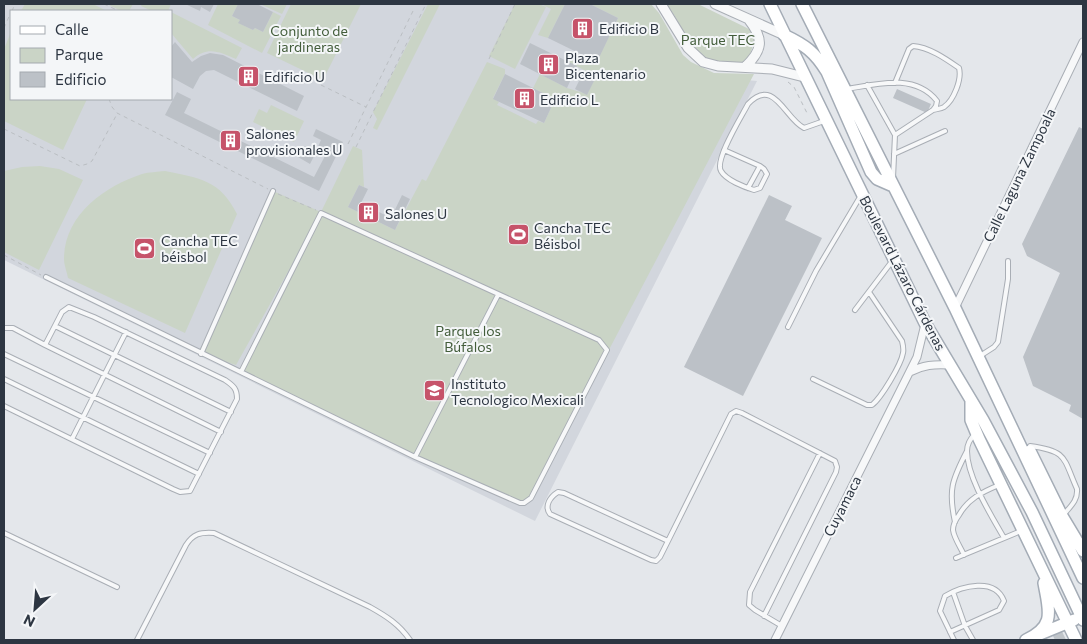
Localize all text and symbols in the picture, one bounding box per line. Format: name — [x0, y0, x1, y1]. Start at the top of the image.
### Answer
legend — [10, 10, 172, 100]
building icon: Edificio B — [571, 16, 595, 40]
text: Calle — [55, 20, 89, 38]
place label: Edificio B — [599, 20, 659, 37]
park label: Conjunto de jardineras — [270, 22, 348, 55]
park label: Parque TEC — [681, 31, 755, 48]
text: Parque — [55, 45, 103, 63]
place label: Plaza Bicentenario — [565, 49, 646, 82]
building icon: Plaza Bicentenario — [537, 53, 561, 77]
building icon: Edificio U — [236, 64, 260, 88]
place label: Edificio U — [264, 68, 325, 85]
text: Edificio — [55, 70, 106, 88]
building icon: Edificio L — [512, 87, 536, 111]
place label: Edificio L — [540, 91, 599, 108]
street label: Calle Laguna Zampoala — [979, 105, 1059, 245]
place label: Salones provisionales U — [246, 125, 342, 158]
building icon: Salones provisionales U — [218, 129, 242, 153]
street label: Boulevard Lázaro Cárdenas — [856, 193, 950, 353]
building icon: Salones U — [357, 201, 381, 225]
place label: Salones U — [385, 205, 447, 222]
place label: Cancha TEC Béisbol — [534, 219, 611, 252]
sports icon: Cancha TEC Béisbol — [506, 223, 530, 247]
place label: Cancha TEC béisbol — [161, 232, 238, 265]
sports icon: Cancha TEC béisbol — [133, 236, 157, 260]
park label: Parque los Búfalos — [435, 322, 501, 355]
place label: Instituto Tecnologico Mexicali — [451, 375, 584, 408]
school or university icon: Instituto Tecnologico Mexicali — [423, 379, 447, 403]
street label: Cuyamaca — [820, 473, 864, 539]
north arrow — [10, 584, 60, 634]
text: N — [21, 611, 38, 631]

